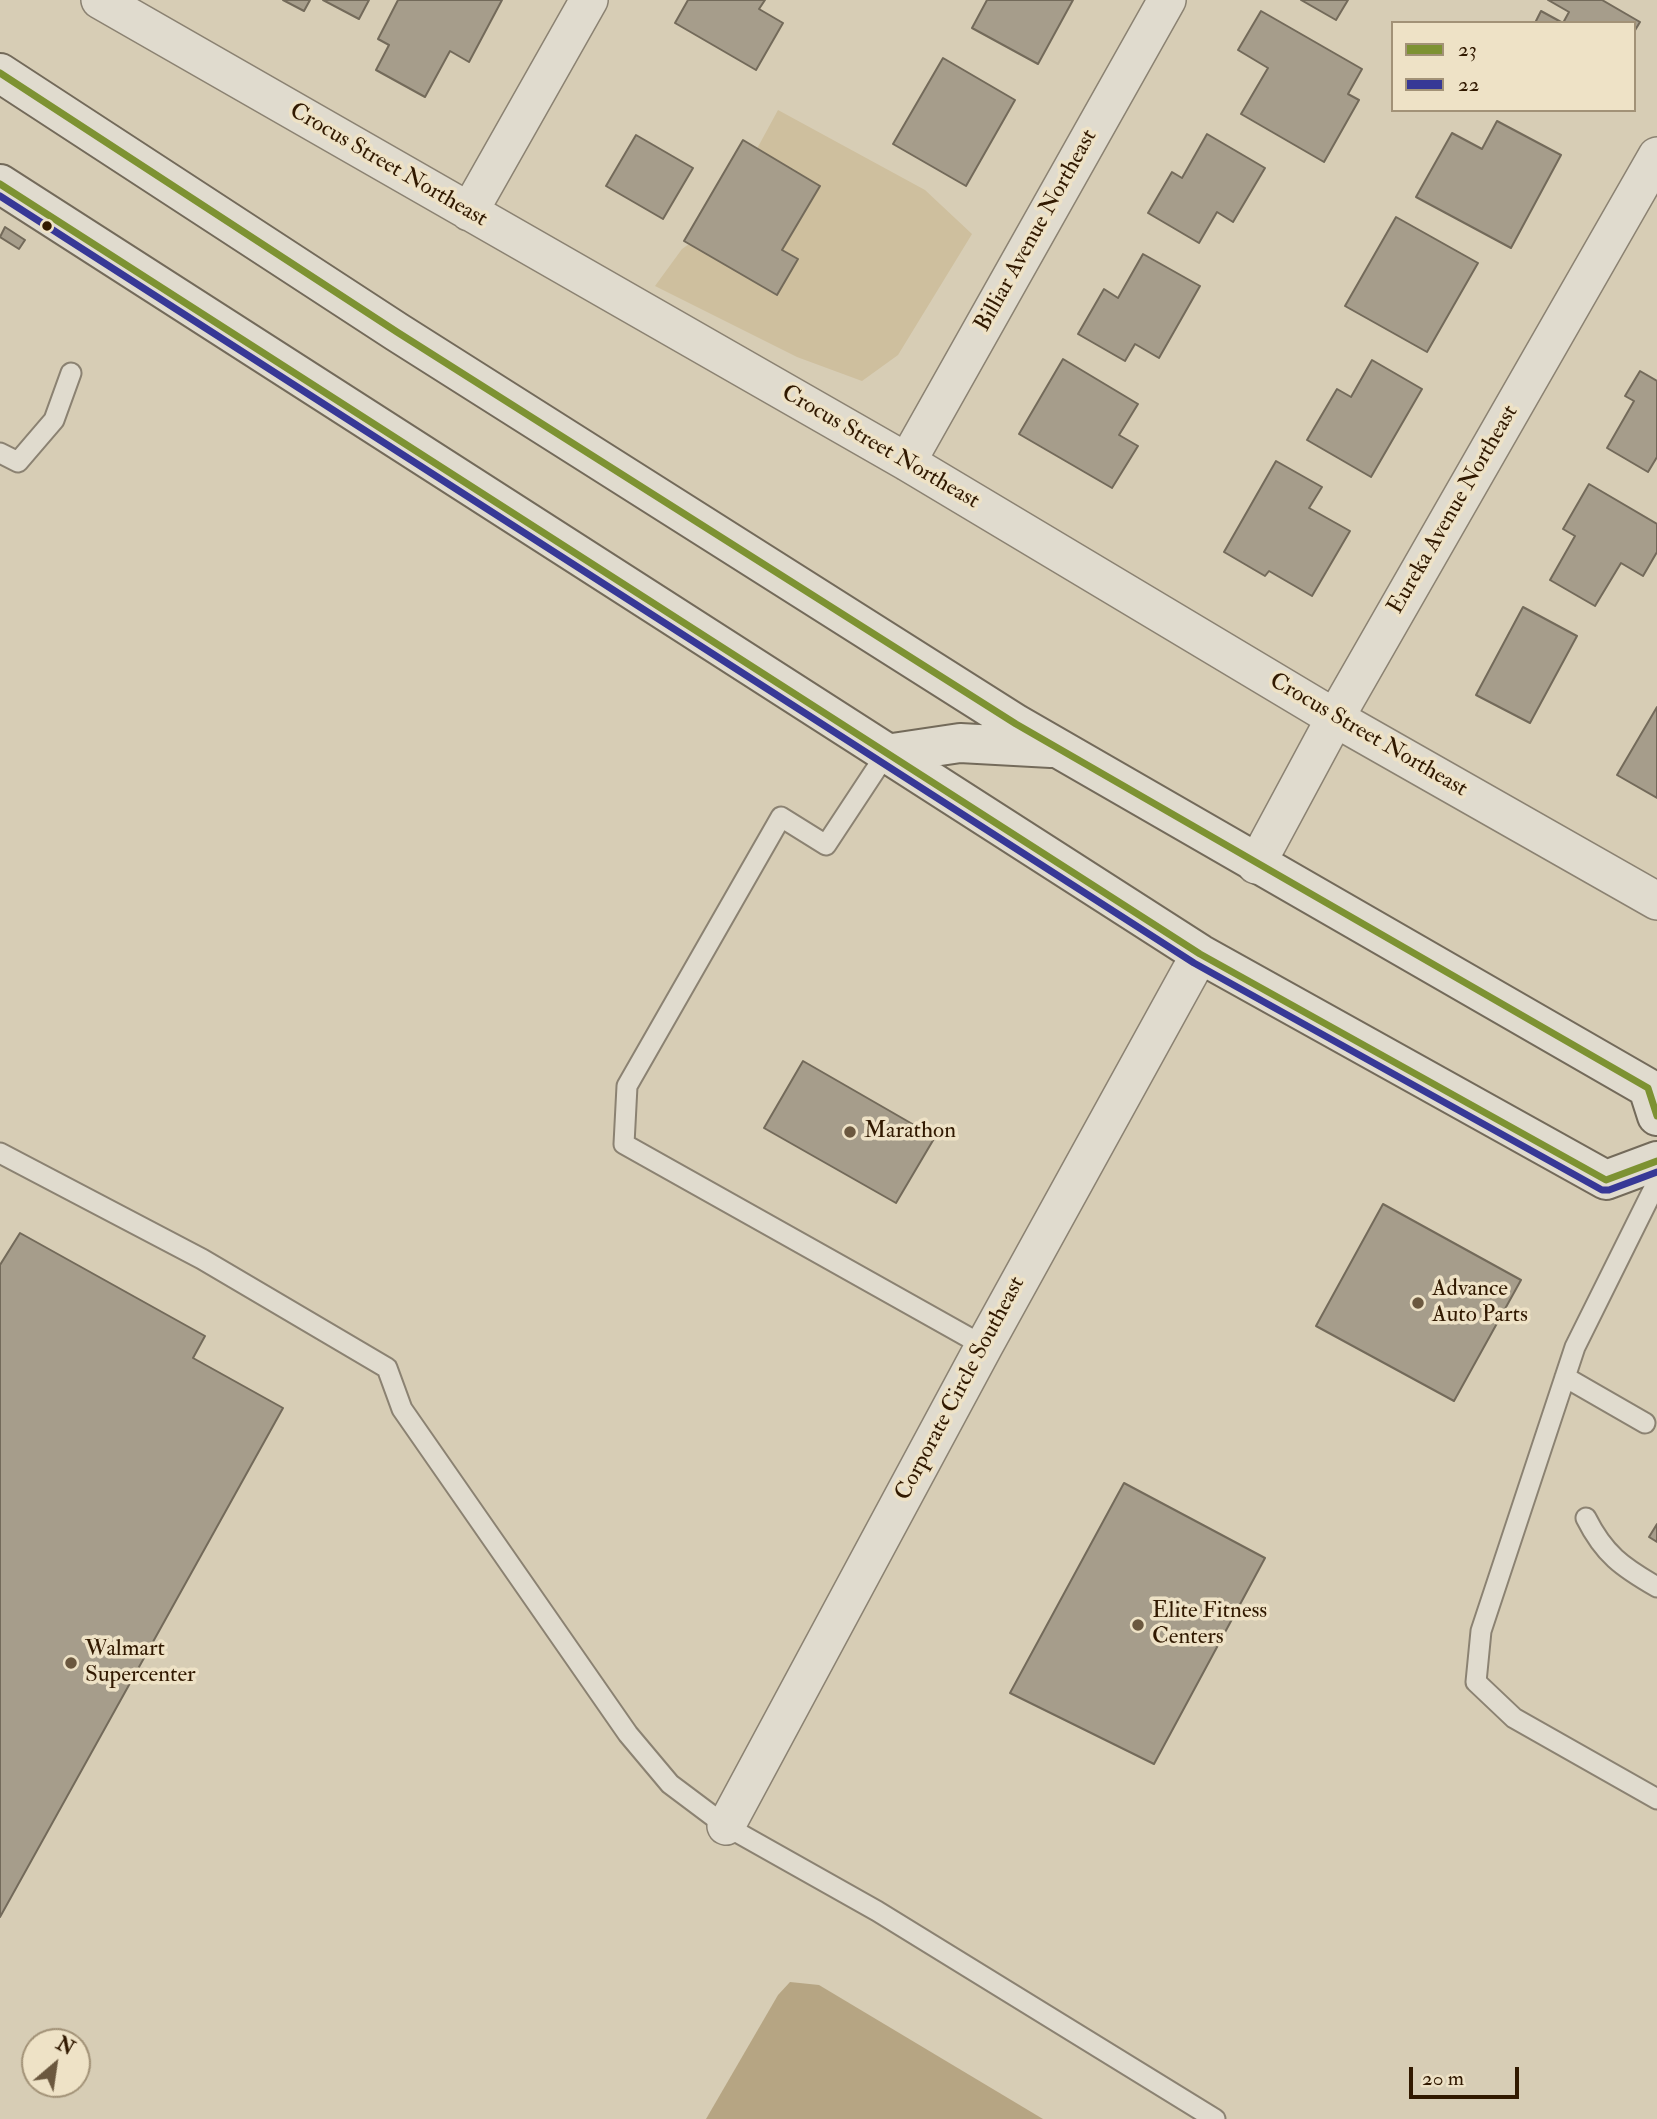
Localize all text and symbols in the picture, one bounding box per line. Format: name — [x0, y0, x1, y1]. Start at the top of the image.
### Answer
legend — [1391, 21, 1636, 112]
text: 23 — [1458, 36, 1477, 63]
text: 22 — [1458, 71, 1479, 98]
street label: Crocus Street Northeast — [284, 98, 492, 234]
street label: Billiar Avenue Northeast — [970, 125, 1104, 337]
unlabelled marker — [40, 219, 54, 233]
street label: Crocus Street Northeast — [776, 380, 984, 516]
street label: Eureka Avenue Northeast — [1383, 401, 1525, 619]
street label: Crocus Street Northeast — [1264, 668, 1472, 804]
place label: Marathon — [864, 1118, 956, 1146]
marker: Marathon — [842, 1124, 858, 1140]
street label: Corporate Circle Southeast — [890, 1272, 1032, 1506]
place label: Advance Auto Parts — [1432, 1276, 1528, 1330]
marker: Advance Auto Parts — [1410, 1295, 1426, 1311]
place label: Elite Fitness Centers — [1152, 1598, 1267, 1652]
marker: Elite Fitness Centers — [1130, 1617, 1146, 1633]
place label: Walmart Supercenter — [85, 1636, 196, 1690]
marker: Walmart Supercenter — [63, 1655, 79, 1671]
north arrow — [21, 2028, 91, 2098]
text: N — [52, 2032, 78, 2061]
scale bar — [1412, 2052, 1522, 2096]
text: 20 m — [1422, 2065, 1464, 2092]

